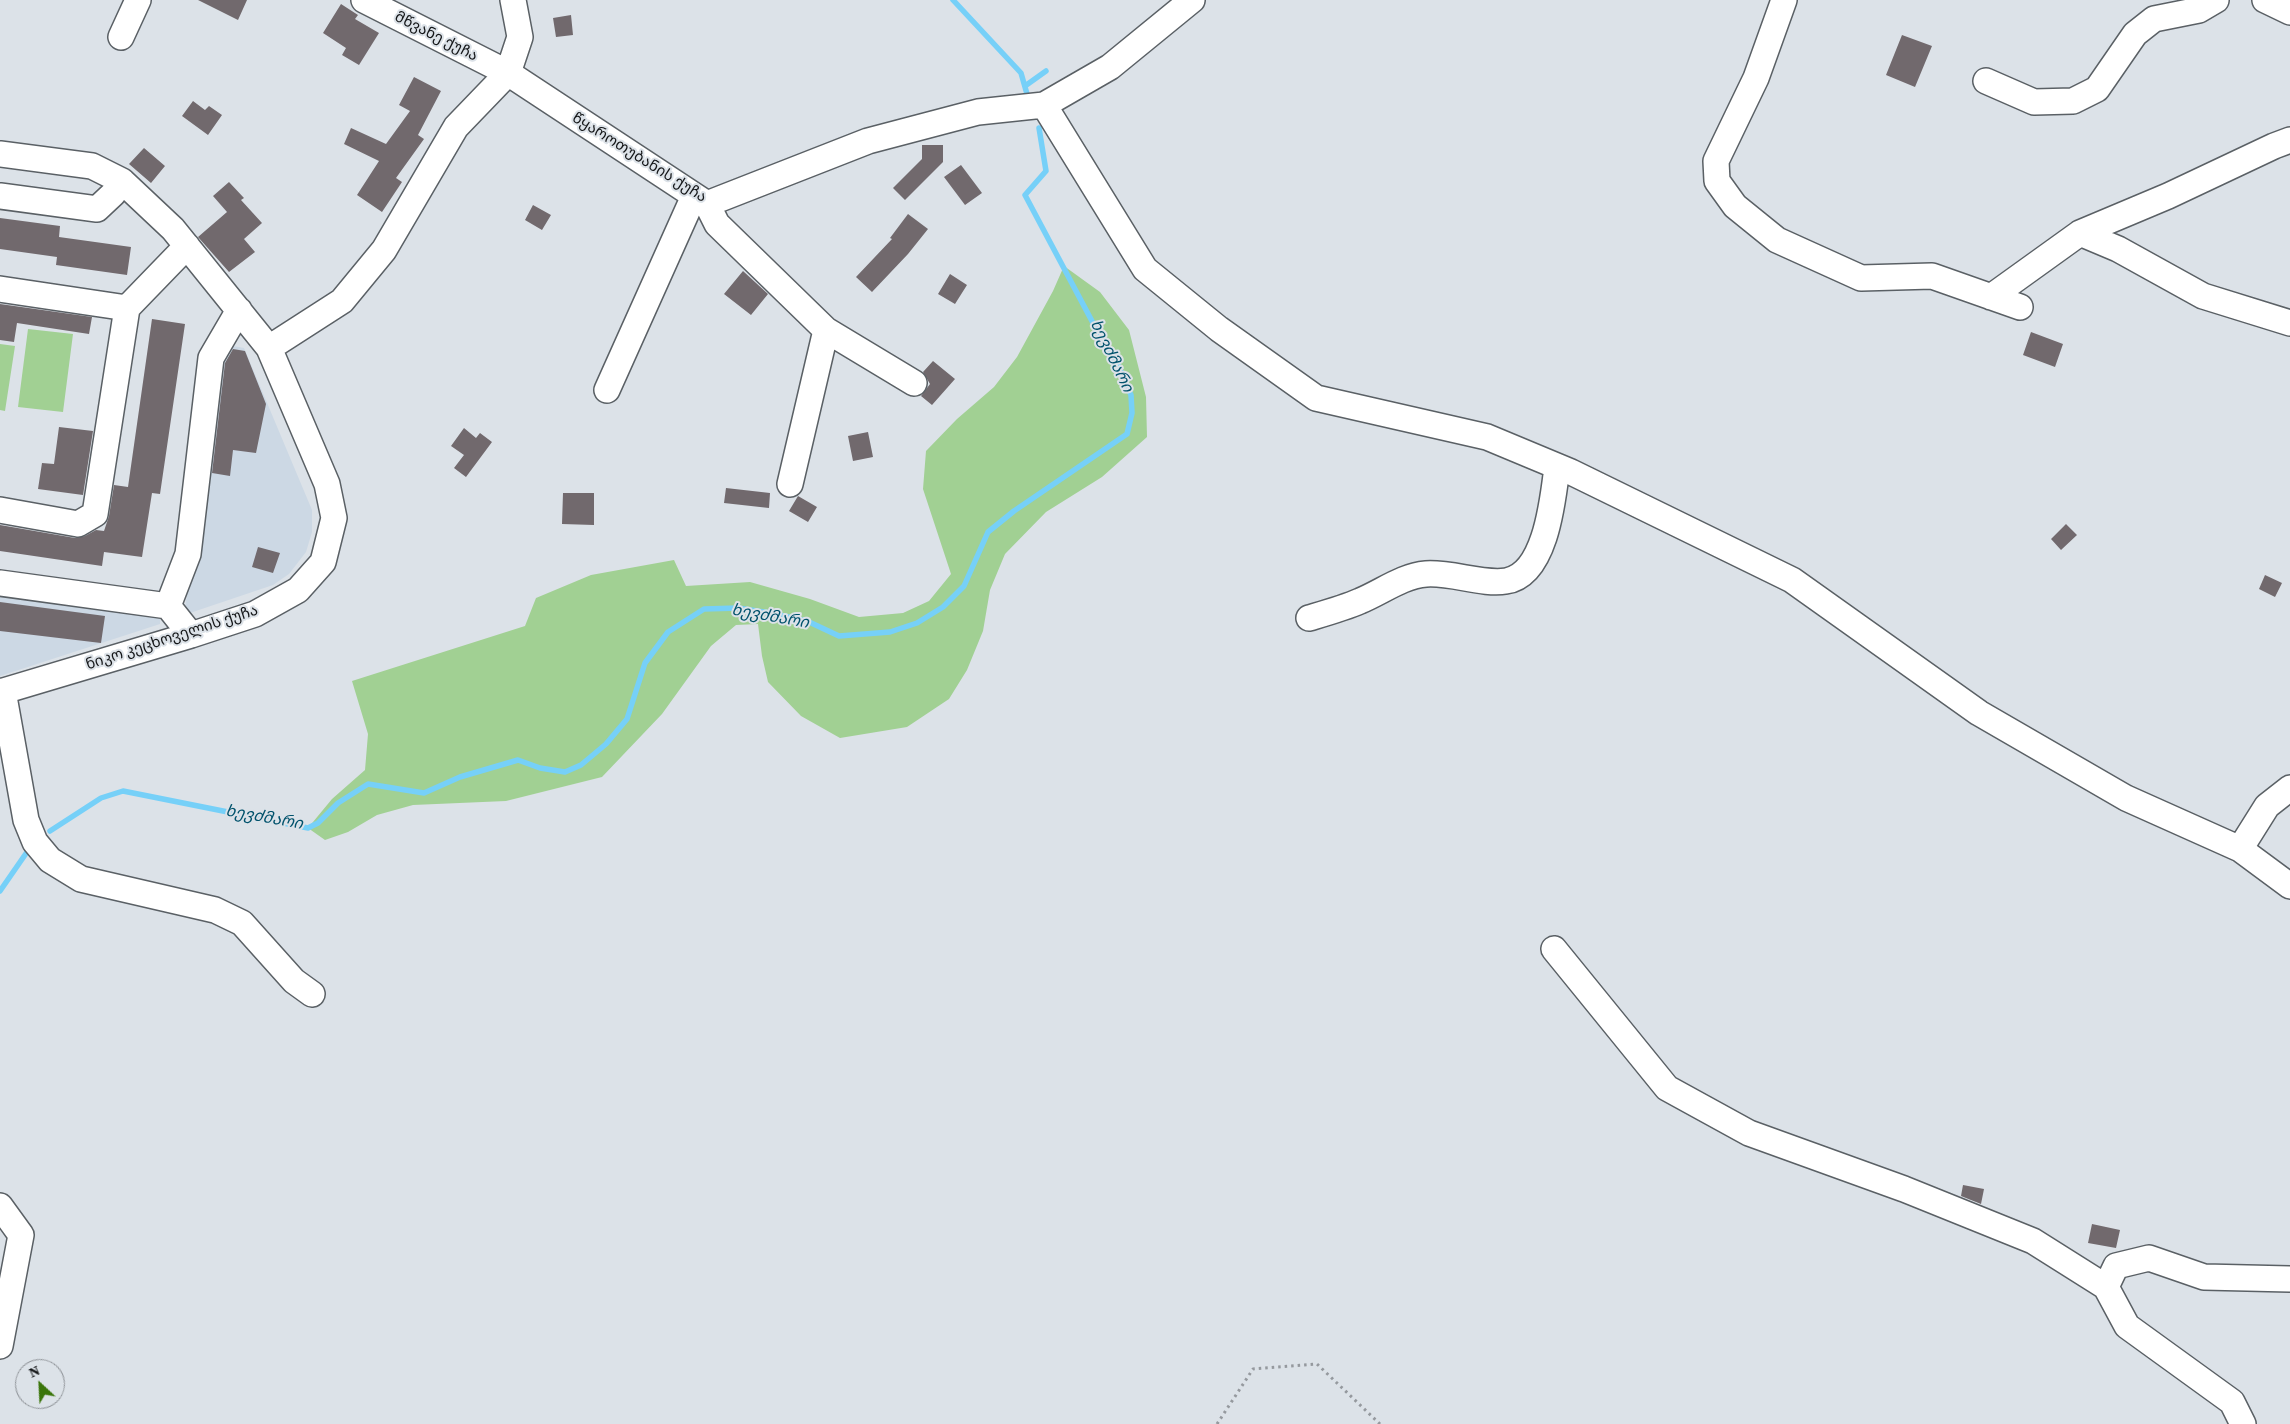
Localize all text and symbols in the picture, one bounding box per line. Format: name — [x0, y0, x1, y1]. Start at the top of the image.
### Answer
street label: მწვანე ქუჩა — [391, 8, 481, 66]
street label: წყაროთუბანის ქუჩა — [568, 109, 710, 207]
water label: ხევძმარი — [1085, 317, 1137, 395]
water label: ხევძმარი — [730, 601, 810, 633]
street label: ნიკო კეცხოველის ქუჩა — [84, 602, 260, 674]
water label: ხევძმარი — [224, 802, 304, 834]
north arrow — [15, 1359, 65, 1409]
text: N — [25, 1360, 43, 1383]

